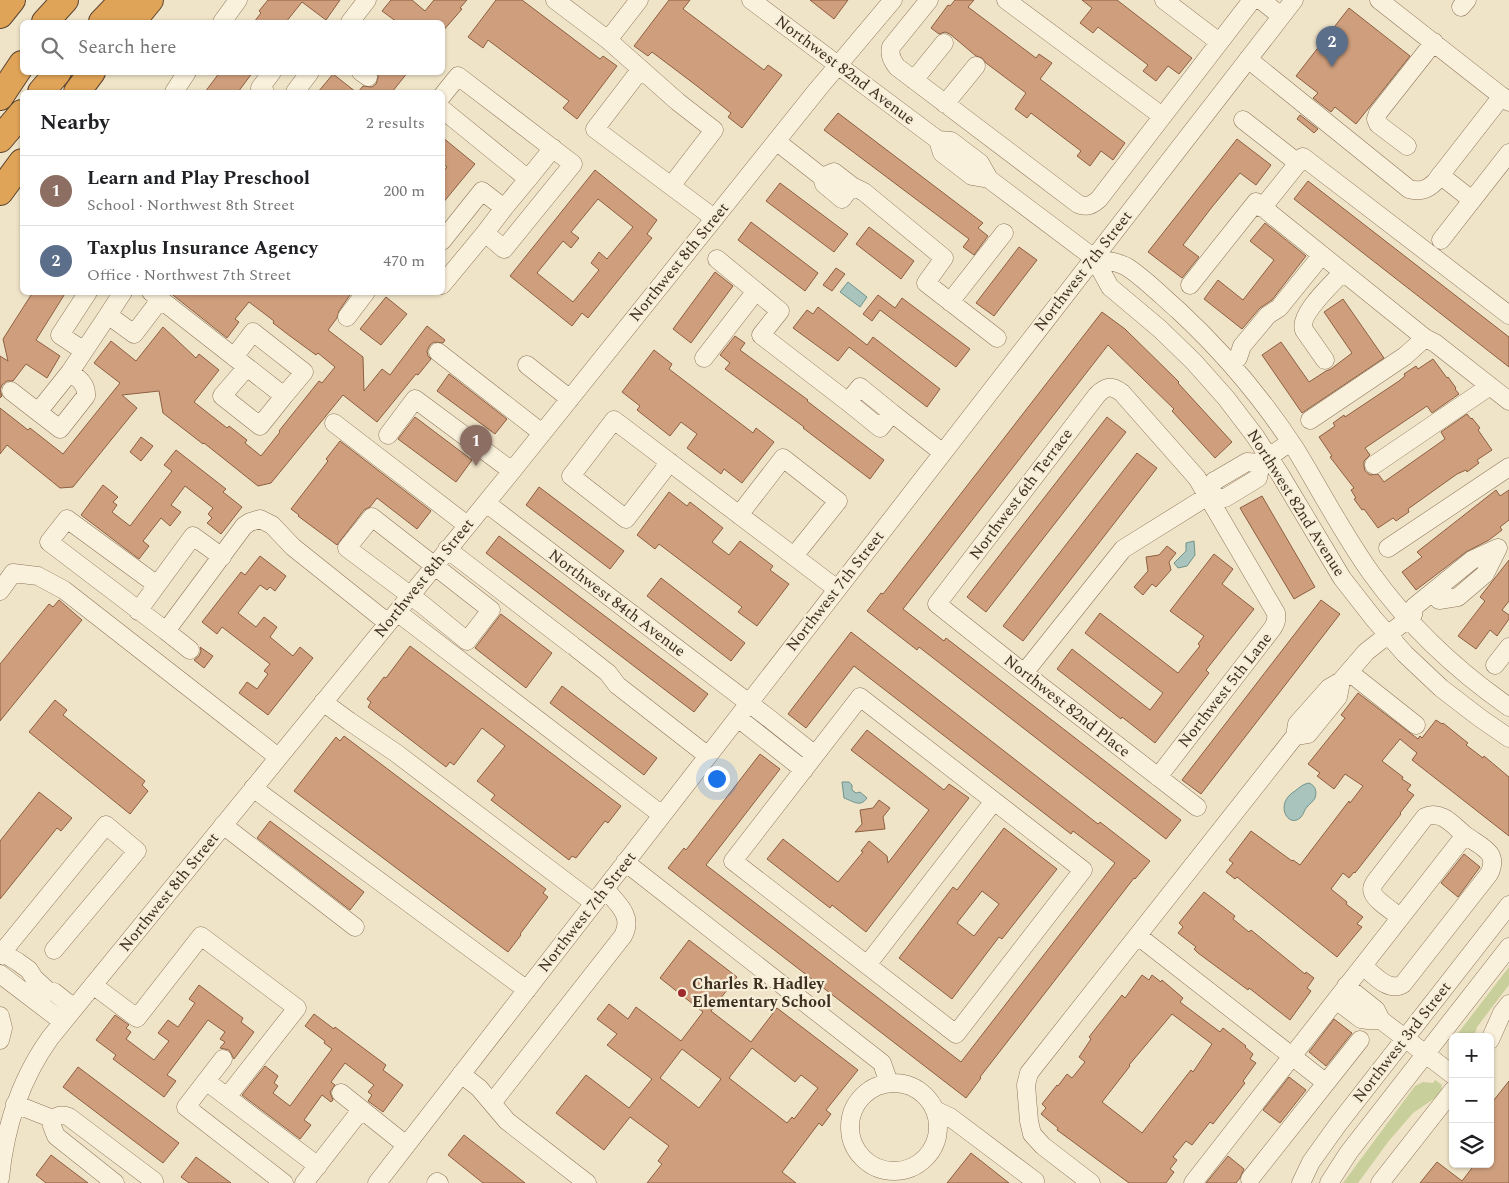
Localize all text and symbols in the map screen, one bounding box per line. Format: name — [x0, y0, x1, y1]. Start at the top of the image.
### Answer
street label: Northwest 82nd Avenue — [770, 9, 920, 131]
search box — [20, 20, 445, 75]
pin: 2 — [1316, 26, 1348, 67]
text: Search here — [78, 33, 177, 62]
icon: search — [38, 34, 66, 62]
text: Nearby — [40, 107, 110, 139]
text: 2 results — [366, 111, 425, 135]
text: Learn and Play Preschool — [87, 164, 310, 193]
text: 1 — [52, 179, 60, 203]
text: 200 m — [383, 179, 425, 203]
text: School · Northwest 8th Street — [87, 193, 295, 217]
street label: Northwest 8th Street — [623, 197, 735, 327]
street label: Northwest 7th Street — [1028, 205, 1138, 337]
text: Taxplus Insurance Agency — [87, 234, 318, 263]
text: 2 — [52, 249, 60, 273]
text: 470 m — [383, 249, 425, 273]
text: Office · Northwest 7th Street — [87, 263, 291, 287]
street label: Northwest 6th Terrace — [963, 423, 1079, 565]
pin: 1 — [460, 425, 492, 466]
street label: Northwest 82nd Avenue — [1241, 425, 1351, 581]
street label: Northwest 8th Street — [368, 513, 480, 643]
street label: Northwest 7th Street — [780, 525, 890, 657]
street label: Northwest 84th Avenue — [543, 543, 691, 663]
street label: Northwest 5th Lane — [1172, 627, 1278, 753]
street label: Northwest 82nd Place — [998, 649, 1136, 763]
your location — [704, 766, 730, 792]
street label: Northwest 8th Street — [113, 827, 225, 957]
street label: Northwest 7th Street — [532, 846, 642, 978]
place label: Charles R. Hadley Elementary School — [692, 972, 831, 1014]
street label: Northwest 3rd Street — [1347, 976, 1457, 1108]
marker: Charles R. Hadley Elementary School — [676, 987, 688, 999]
map controls — [1449, 1033, 1494, 1168]
button: + — [1449, 1033, 1494, 1078]
button: − — [1449, 1078, 1494, 1123]
button: layers — [1449, 1123, 1494, 1168]

